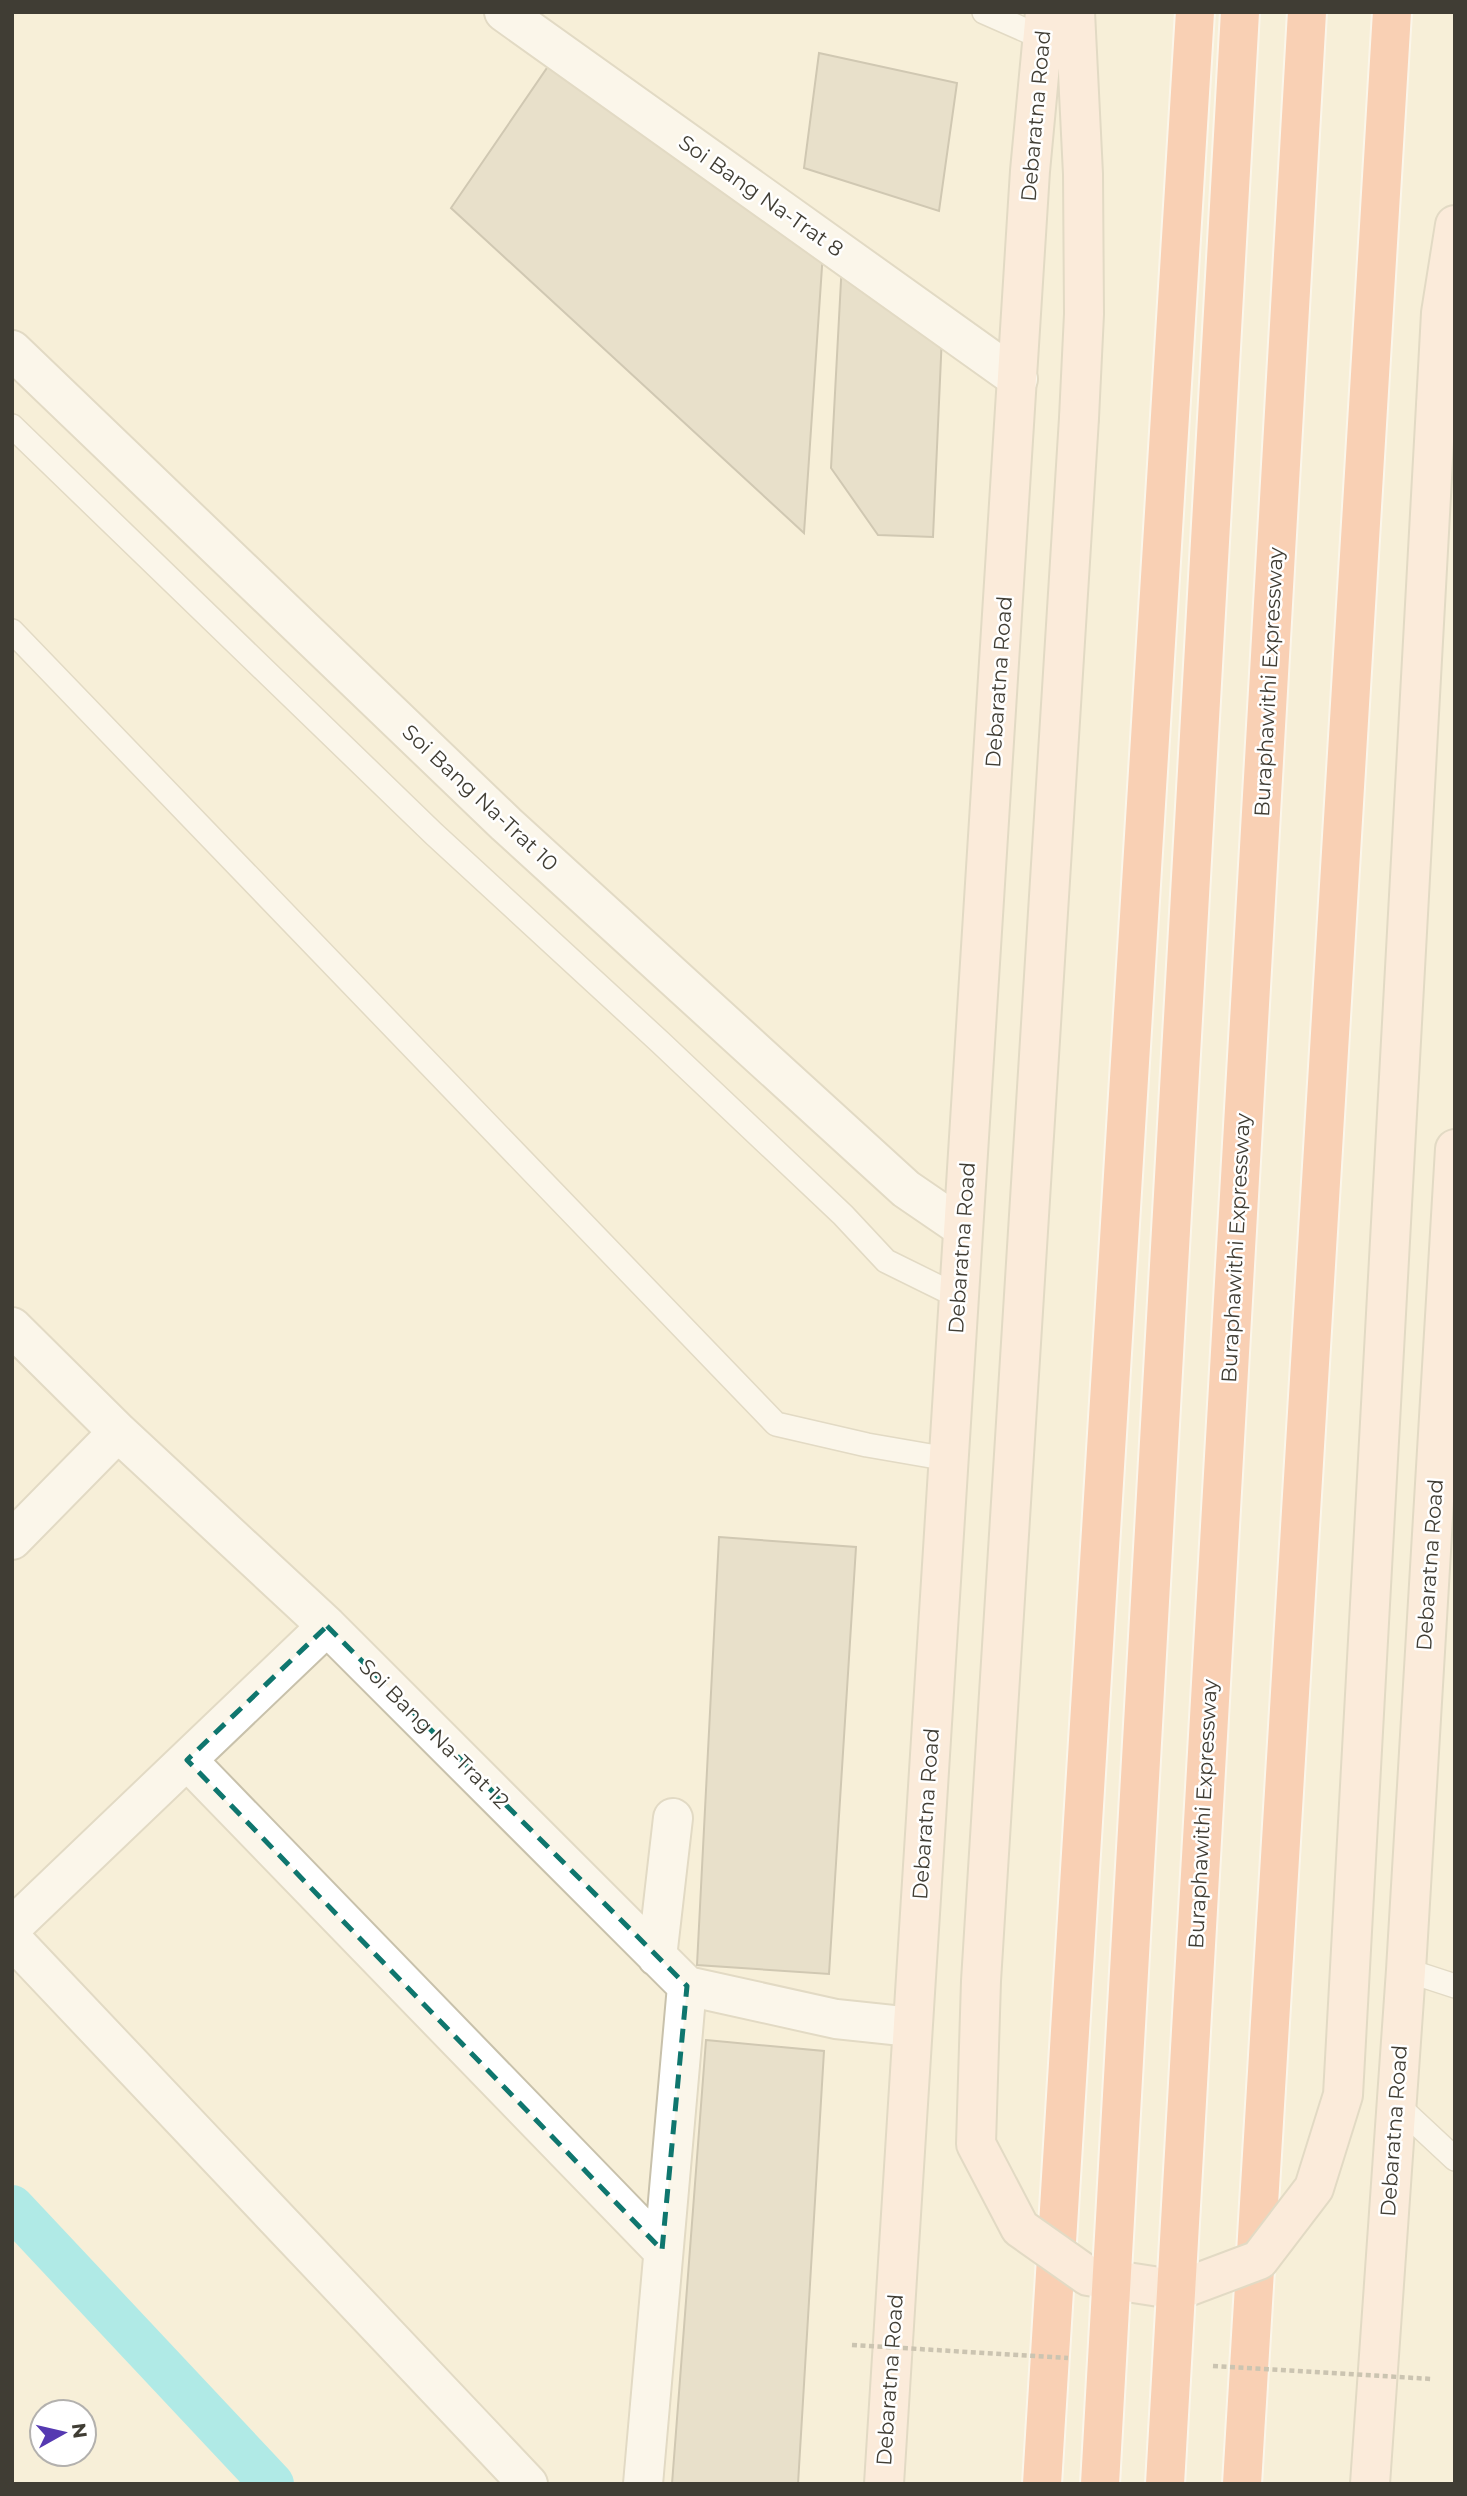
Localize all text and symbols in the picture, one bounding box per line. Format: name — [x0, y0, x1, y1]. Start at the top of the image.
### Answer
street label: Debaratna Road — [1016, 29, 1055, 203]
street label: Soi Bang Na-Trat 8 — [674, 129, 849, 262]
street label: Buraphawithi Expressway — [1249, 546, 1288, 817]
street label: Debaratna Road — [980, 595, 1017, 769]
street label: Soi Bang Na-Trat 10 — [397, 719, 563, 876]
street label: Buraphawithi Expressway — [1216, 1112, 1255, 1383]
street label: Debaratna Road — [943, 1161, 980, 1335]
street label: Debaratna Road — [1411, 1478, 1448, 1652]
street label: Soi Bang Na-Trat 12 — [354, 1654, 515, 1814]
street label: Buraphawithi Expressway — [1183, 1678, 1222, 1949]
street label: Debaratna Road — [907, 1727, 944, 1901]
street label: Debaratna Road — [1375, 2044, 1412, 2218]
street label: Debaratna Road — [871, 2293, 908, 2467]
north arrow — [28, 2398, 98, 2468]
text: N — [67, 2421, 92, 2440]

